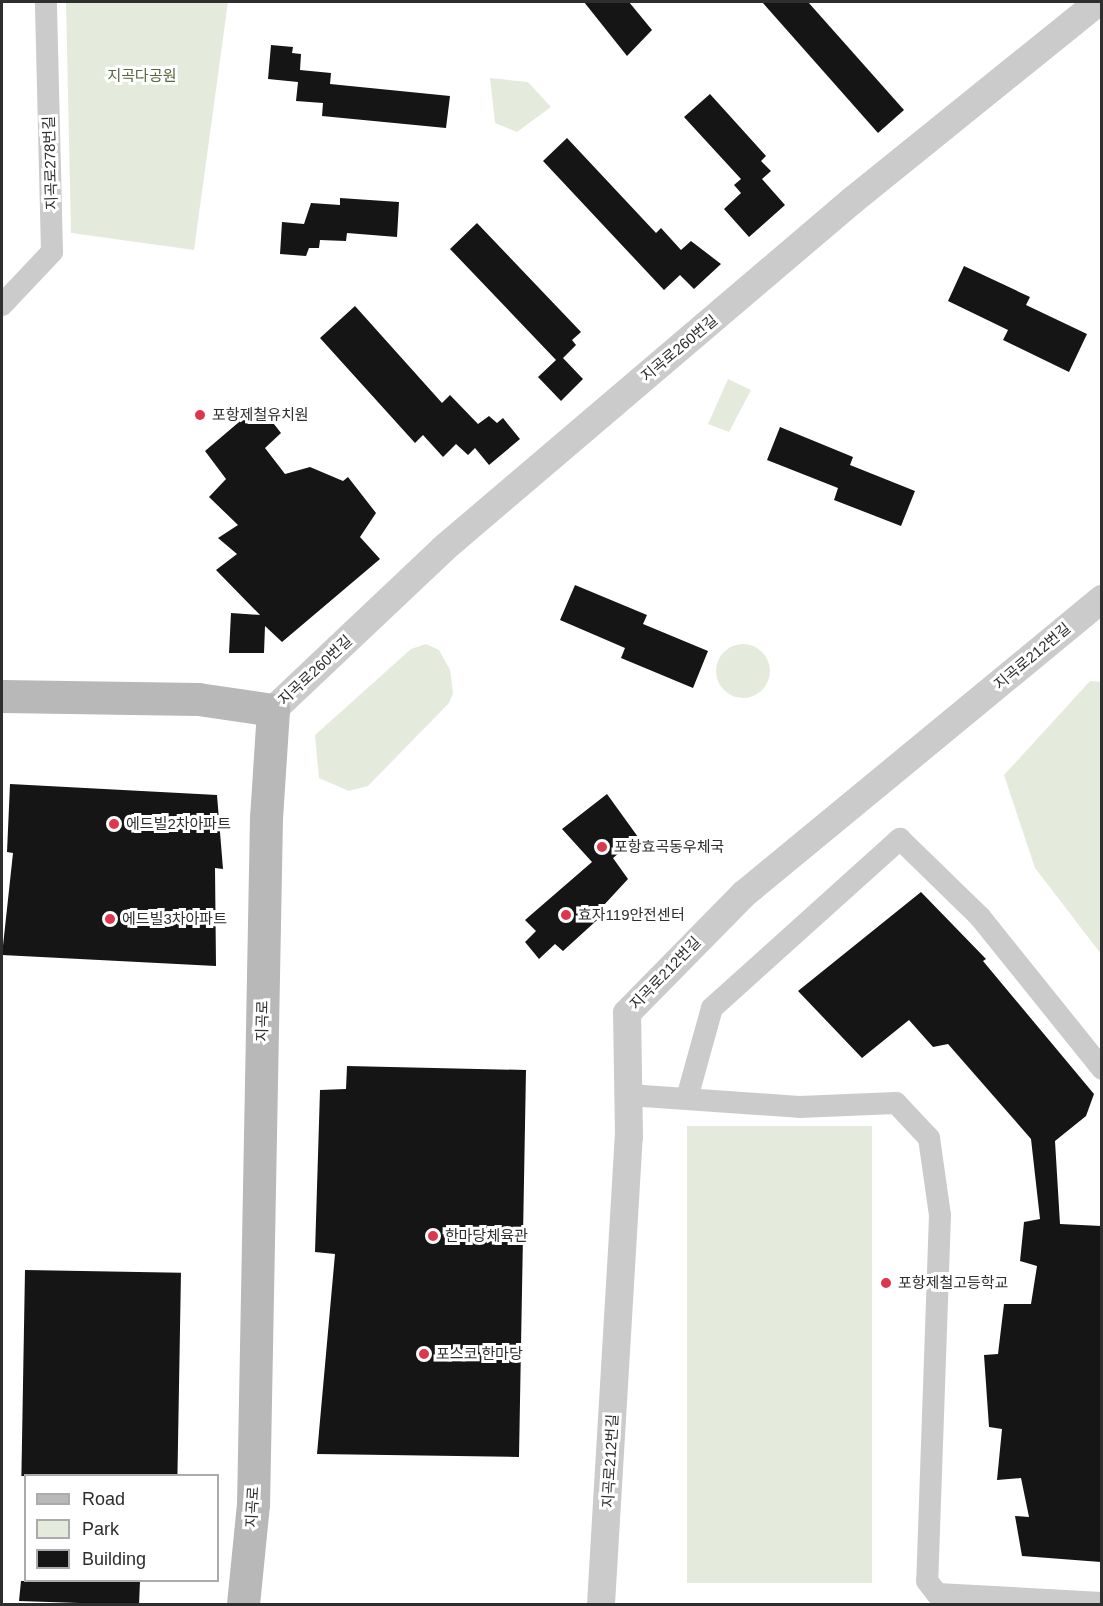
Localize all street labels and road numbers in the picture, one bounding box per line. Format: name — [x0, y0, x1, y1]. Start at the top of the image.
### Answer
street label: 지곡로278번길 — [39, 116, 61, 210]
street label: 지곡로260번길 — [637, 311, 721, 385]
street label: 지곡로212번길 — [990, 619, 1074, 693]
street label: 지곡로260번길 — [274, 631, 356, 709]
street label: 지곡로212번길 — [626, 933, 704, 1013]
street label: 지곡로 — [253, 1000, 271, 1042]
street label: 지곡로212번길 — [599, 1414, 621, 1508]
street label: 지곡로 — [242, 1486, 262, 1528]

